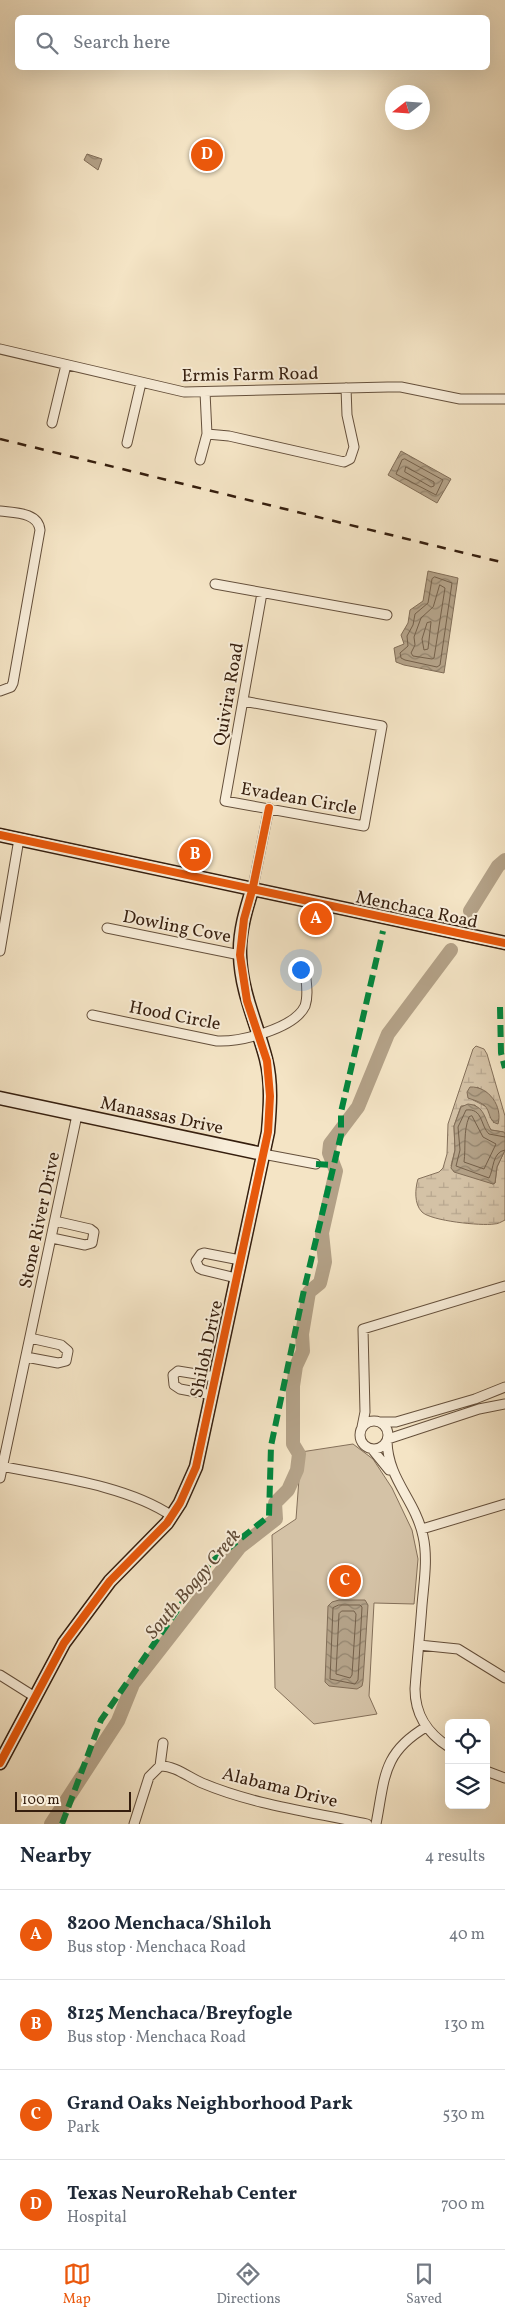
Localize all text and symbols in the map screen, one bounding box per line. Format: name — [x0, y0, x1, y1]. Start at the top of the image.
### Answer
search box — [15, 15, 490, 70]
icon: search — [33, 29, 61, 57]
text: Search here — [73, 30, 170, 56]
north arrow — [385, 85, 430, 130]
pin: D — [191, 136, 223, 174]
street label: Ermis Farm Road — [181, 362, 319, 389]
street label: Quivira Road — [208, 641, 251, 748]
street label: Evadean Circle — [239, 777, 359, 822]
pin: B — [179, 836, 211, 874]
street label: Menchaca Road — [353, 885, 480, 936]
pin: A — [300, 900, 332, 938]
street label: Dowling Cove — [120, 905, 233, 950]
your location — [288, 957, 314, 983]
street label: Hood Circle — [127, 995, 223, 1038]
street label: Manassas Drive — [98, 1091, 225, 1142]
street label: Stone River Drive — [14, 1150, 67, 1291]
street label: Shiloh Drive — [185, 1298, 230, 1400]
water label: South Boggy Creek — [140, 1524, 247, 1645]
pin: C — [329, 1562, 361, 1600]
map controls — [445, 1719, 490, 1809]
button: locate — [445, 1719, 490, 1764]
street label: Alabama Drive — [219, 1762, 340, 1815]
button: layers — [445, 1764, 490, 1809]
scale bar — [15, 1789, 131, 1812]
text: 100 m — [22, 1791, 60, 1810]
text: Nearby — [20, 1842, 91, 1871]
text: 4 results — [425, 1846, 485, 1868]
text: 8200 Menchaca/Shiloh — [67, 1911, 272, 1937]
text: A — [30, 1924, 42, 1946]
text: 40 m — [449, 1924, 485, 1946]
text: Bus stop · Menchaca Road — [67, 1937, 246, 1959]
text: 8125 Menchaca/Breyfogle — [67, 2001, 293, 2027]
text: B — [31, 2014, 41, 2036]
text: 130 m — [444, 2014, 485, 2036]
text: Bus stop · Menchaca Road — [67, 2027, 246, 2049]
text: Grand Oaks Neighborhood Park — [67, 2091, 353, 2117]
text: C — [31, 2104, 41, 2126]
text: 530 m — [442, 2104, 485, 2126]
text: Park — [67, 2117, 100, 2139]
text: Texas NeuroRehab Center — [67, 2181, 297, 2207]
text: D — [30, 2194, 42, 2216]
text: 700 m — [441, 2194, 485, 2216]
text: Hospital — [67, 2207, 127, 2229]
tab: Map — [63, 2260, 91, 2309]
tab: Directions — [216, 2260, 281, 2309]
tab: Saved — [406, 2260, 442, 2309]

